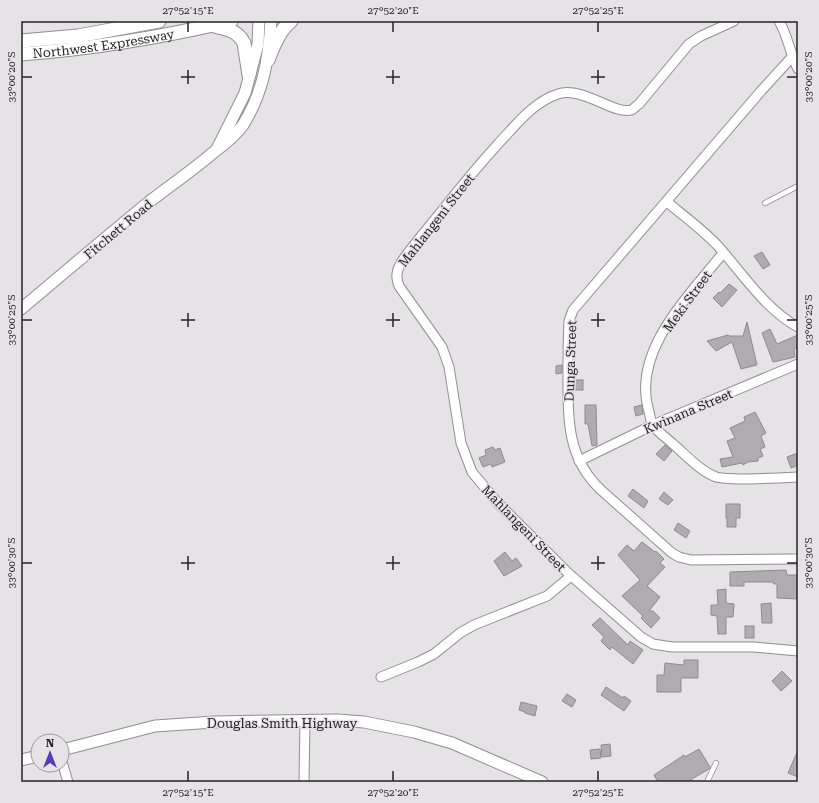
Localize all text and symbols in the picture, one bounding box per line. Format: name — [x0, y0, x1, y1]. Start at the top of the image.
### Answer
text: 27°52'15"E — [162, 5, 214, 16]
text: 27°52'20"E — [367, 5, 419, 16]
text: 27°52'25"E — [572, 5, 624, 16]
street label: Northwest Expressway — [32, 26, 176, 61]
text: 33°00'20"S — [6, 52, 17, 102]
text: 33°00'20"S — [803, 52, 814, 102]
street label: Mahlangeni Street — [395, 171, 478, 270]
street label: Fitchett Road — [81, 196, 156, 262]
street label: Meki Street — [660, 268, 715, 335]
text: 33°00'25"S — [6, 295, 17, 345]
text: 33°00'25"S — [803, 295, 814, 345]
street label: Dunga Street — [562, 320, 579, 402]
street label: Kwinana Street — [641, 386, 735, 437]
street label: Mahlangeni Street — [479, 482, 569, 575]
text: 33°00'30"S — [6, 538, 17, 588]
text: 33°00'30"S — [803, 538, 814, 588]
street label: Douglas Smith Highway — [207, 716, 357, 731]
north arrow — [30, 733, 70, 773]
text: N — [46, 737, 55, 750]
text: 27°52'15"E — [162, 787, 214, 798]
text: 27°52'20"E — [367, 787, 419, 798]
text: 27°52'25"E — [572, 787, 624, 798]

